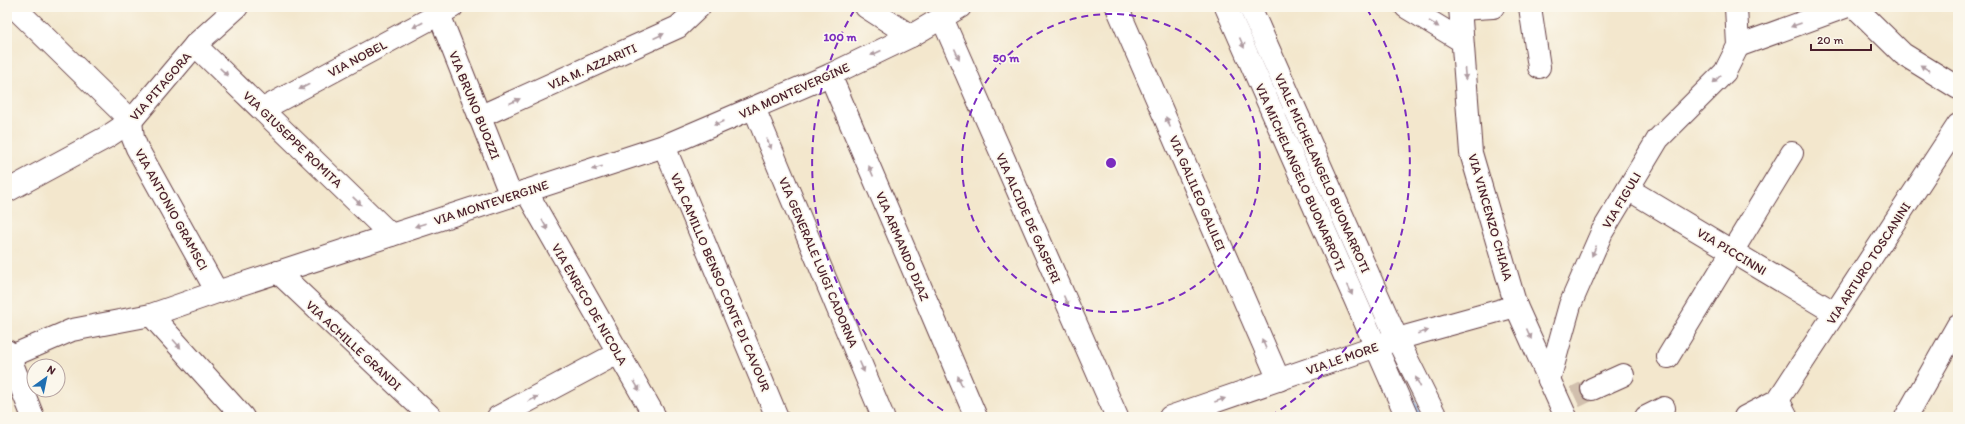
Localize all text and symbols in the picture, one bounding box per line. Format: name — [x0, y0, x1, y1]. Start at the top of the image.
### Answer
one-way arrow — [1428, 21, 1440, 28]
one-way arrow — [412, 22, 424, 29]
one-way arrow — [1789, 23, 1801, 29]
scale bar — [1811, 26, 1871, 52]
text: 100 m — [823, 30, 857, 44]
one-way arrow — [653, 33, 664, 39]
text: 20 m — [1817, 33, 1844, 47]
street label: VIA NOBEL — [325, 37, 389, 80]
one-way arrow — [1239, 37, 1245, 48]
street label: VIA M. AZZARITI — [546, 40, 639, 93]
street label: VIA PITAGORA — [126, 48, 195, 124]
one-way arrow — [954, 48, 960, 60]
street label: VIA BRUNO BUOZZI — [446, 49, 503, 162]
one-way arrow — [870, 50, 882, 56]
text: 50 m — [993, 51, 1020, 65]
street label: VIA MONTEVERGINE — [737, 59, 852, 122]
one-way arrow — [1919, 64, 1931, 71]
one-way arrow — [219, 67, 228, 76]
one-way arrow — [1462, 68, 1468, 80]
street label: VIALE MICHELANGELO BUONARROTI — [1272, 71, 1374, 275]
one-way arrow — [1712, 74, 1722, 84]
street label: VIA MICHELANGELO BUONARROTI — [1252, 81, 1349, 273]
one-way arrow — [298, 84, 309, 90]
street label: VIA GIUSEPPE ROMITA — [240, 88, 346, 191]
one-way arrow — [509, 98, 521, 104]
one-way arrow — [1164, 116, 1170, 128]
one-way arrow — [713, 120, 724, 126]
street label: VIA GALILEO GALILEI — [1166, 133, 1229, 254]
one-way arrow — [766, 138, 772, 150]
street label: VIA ANTONIO GRAMSCI — [132, 146, 211, 273]
street label: VIA ALCIDE DE GASPERI — [993, 151, 1064, 286]
street label: VIA VINCENZO CHIAIA — [1465, 152, 1516, 283]
centre of rings — [1104, 156, 1118, 170]
one-way arrow — [591, 165, 603, 171]
one-way arrow — [868, 166, 874, 177]
street label: VIA FIGULI — [1599, 169, 1644, 231]
street label: VIA CAMILLO BENSO CONTE DI CAVOUR — [668, 171, 773, 394]
street label: VIA GENERALE LUIGI CADORNA — [776, 175, 862, 350]
street label: VIA MONTEVERGINE — [432, 177, 550, 228]
street label: VIA ARMANDO DIAZ — [873, 189, 933, 304]
one-way arrow — [352, 196, 362, 206]
street label: VIA ARTURO TOSCANINI — [1823, 199, 1914, 327]
one-way arrow — [542, 219, 549, 231]
one-way arrow — [414, 222, 426, 228]
street label: VIA PICCINNI — [1694, 225, 1769, 278]
street label: VIA ENRICO DE NICOLA — [549, 241, 631, 368]
one-way arrow — [1590, 246, 1596, 258]
one-way arrow — [1347, 285, 1353, 296]
one-way arrow — [1063, 295, 1069, 307]
street label: VIA ACHILLE GRANDI — [303, 297, 405, 394]
one-way arrow — [1417, 329, 1429, 335]
one-way arrow — [1526, 329, 1532, 340]
one-way arrow — [1260, 338, 1266, 350]
one-way arrow — [172, 339, 182, 349]
street label: VIA LE MORE — [1304, 339, 1380, 378]
north arrow — [26, 358, 66, 398]
one-way arrow — [860, 362, 866, 374]
text: N — [45, 363, 58, 378]
one-way arrow — [957, 375, 963, 387]
one-way arrow — [1415, 376, 1422, 388]
one-way arrow — [634, 381, 641, 392]
one-way arrow — [527, 395, 538, 402]
one-way arrow — [1214, 397, 1226, 403]

